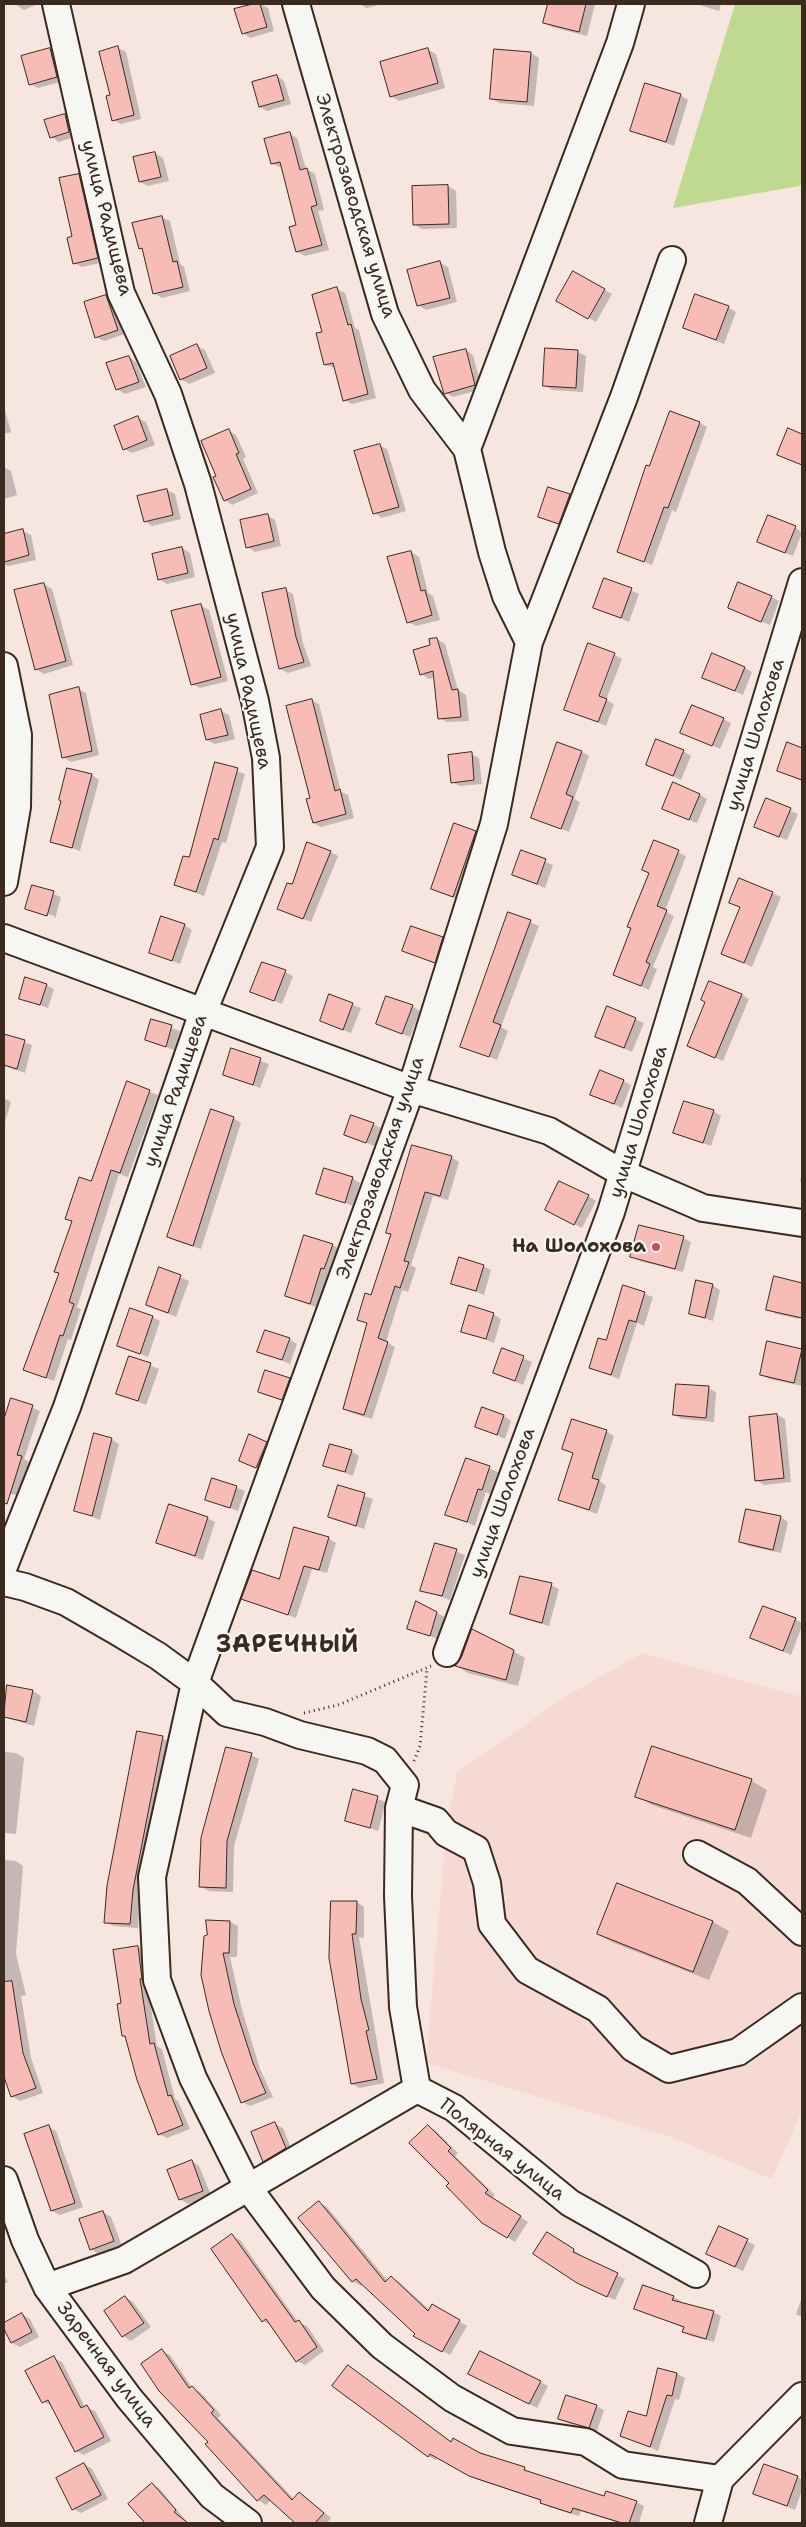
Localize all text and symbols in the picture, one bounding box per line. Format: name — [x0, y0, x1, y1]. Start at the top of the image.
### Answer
street label: Электрозаводская улица — [310, 91, 400, 321]
street label: улица Радищева — [76, 138, 136, 298]
street label: улица Радищева — [220, 611, 276, 771]
street label: улица Шолохова — [722, 656, 790, 814]
street label: улица Радищева — [139, 1012, 213, 1170]
street label: улица Шолохова — [605, 1043, 673, 1201]
street label: Электрозаводская улица — [332, 1054, 430, 1282]
place label: На Шолохова — [512, 1236, 646, 1258]
marker: На Шолохова — [650, 1241, 662, 1253]
street label: улица Шолохова — [465, 1425, 541, 1581]
district label: ЗАРЕЧНЫЙ — [216, 1632, 360, 1660]
street label: Полярная улица — [435, 2094, 569, 2206]
street label: Заречная улица — [51, 2298, 161, 2432]

